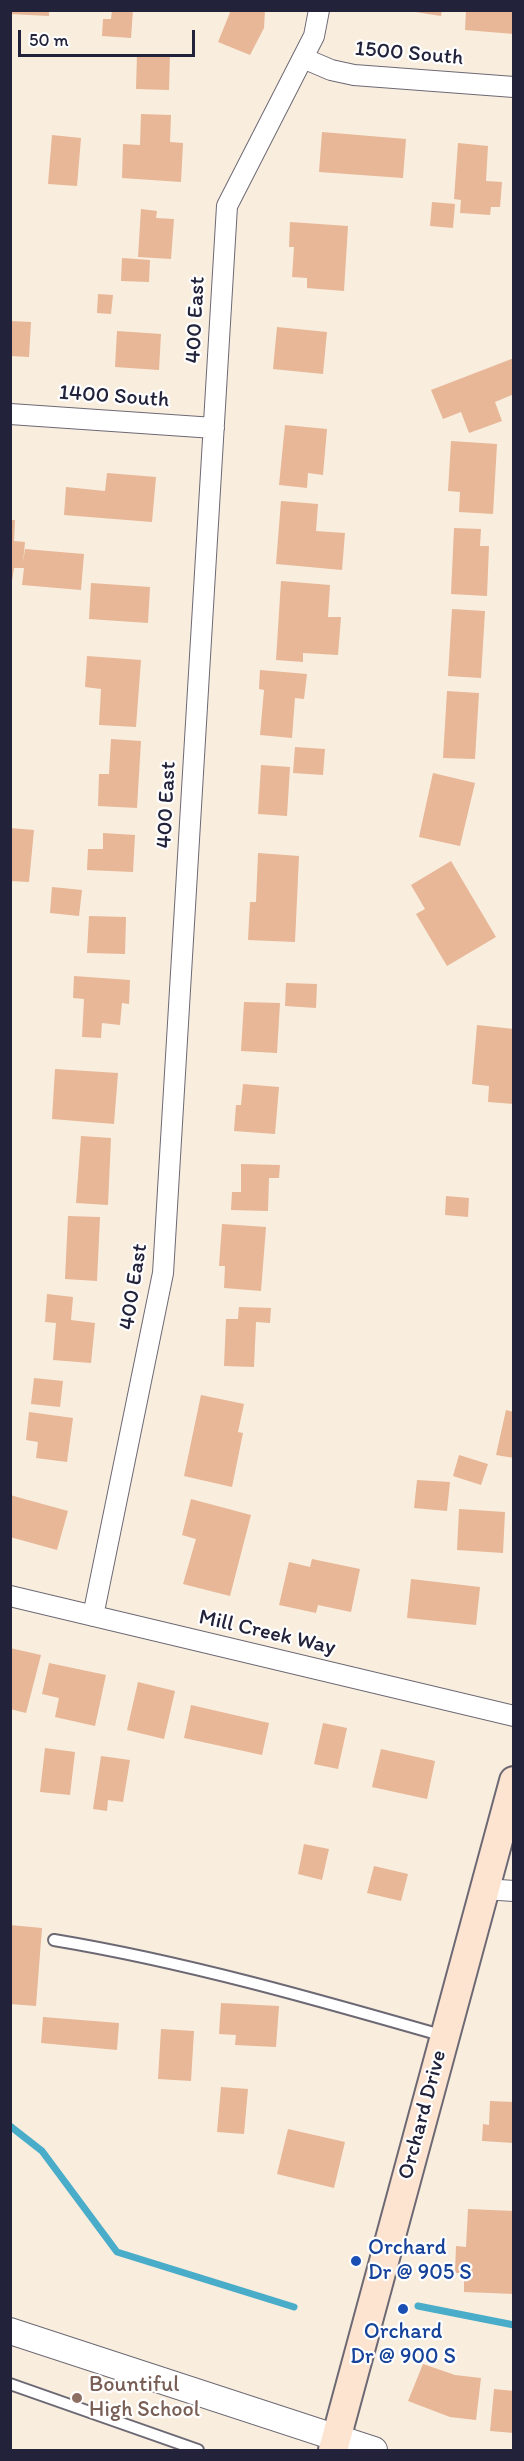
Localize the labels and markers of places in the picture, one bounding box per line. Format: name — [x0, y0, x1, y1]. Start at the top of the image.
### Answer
place label: Orchard Dr @ 905 S — [368, 2235, 472, 2286]
marker: Orchard Dr @ 905 S — [349, 2254, 363, 2268]
marker: Orchard Dr @ 900 S — [396, 2302, 410, 2316]
place label: Orchard Dr @ 900 S — [350, 2319, 456, 2370]
place label: Bountiful High School — [89, 2372, 200, 2424]
marker: Bountiful High School — [70, 2391, 84, 2405]

